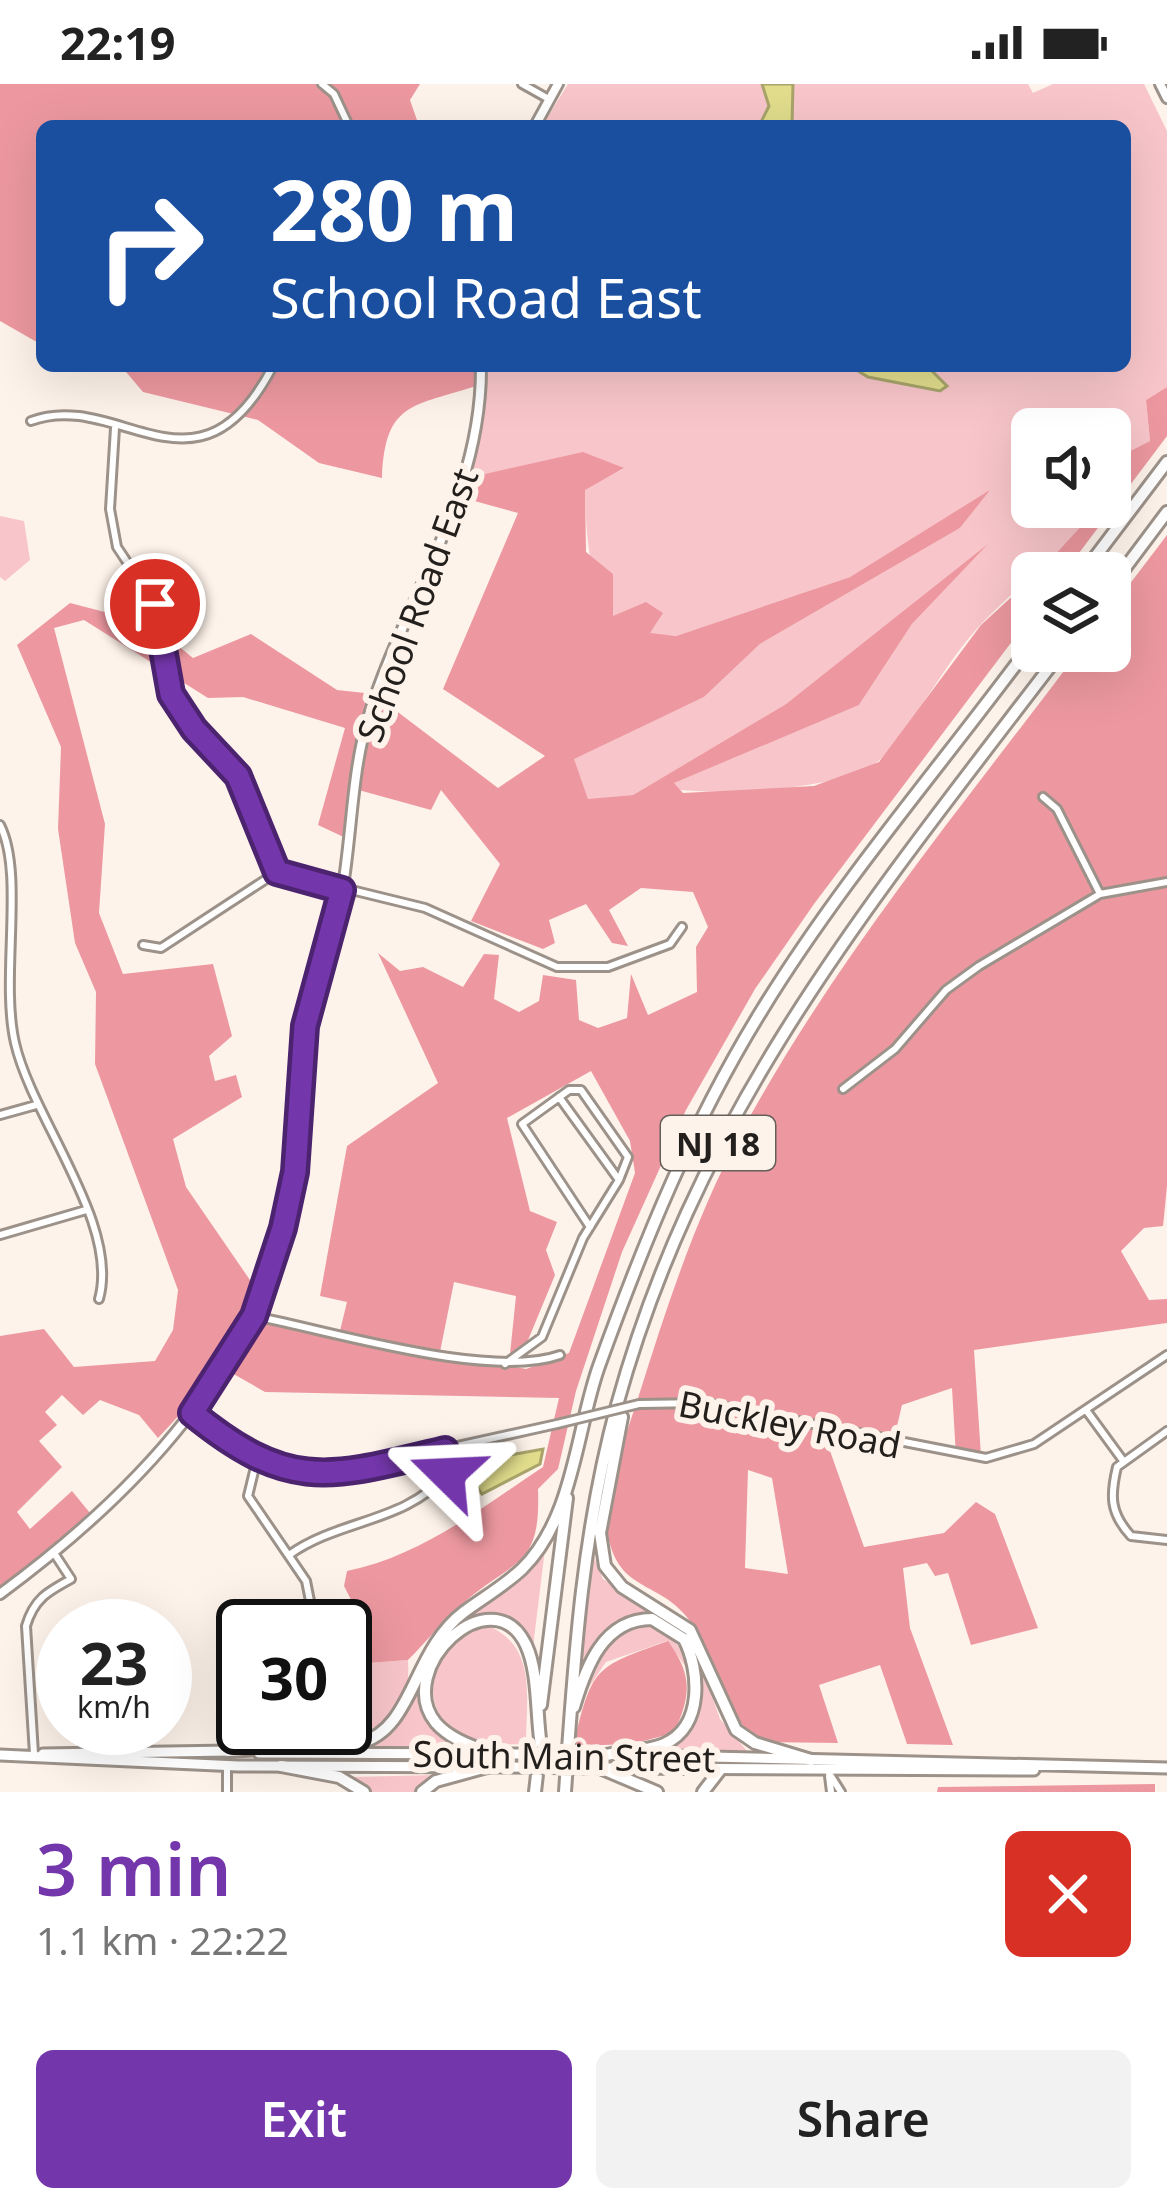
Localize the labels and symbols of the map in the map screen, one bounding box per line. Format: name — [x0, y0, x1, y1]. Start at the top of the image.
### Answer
street label: School Road East — [345, 461, 489, 749]
pin — [104, 553, 206, 655]
road number: NJ 18 — [661, 1116, 775, 1170]
street label: Buckley Road — [675, 1378, 905, 1470]
position arrow — [384, 1411, 510, 1537]
speed limit sign: 30 — [216, 1599, 372, 1755]
street label: South Main Street — [412, 1729, 716, 1783]

